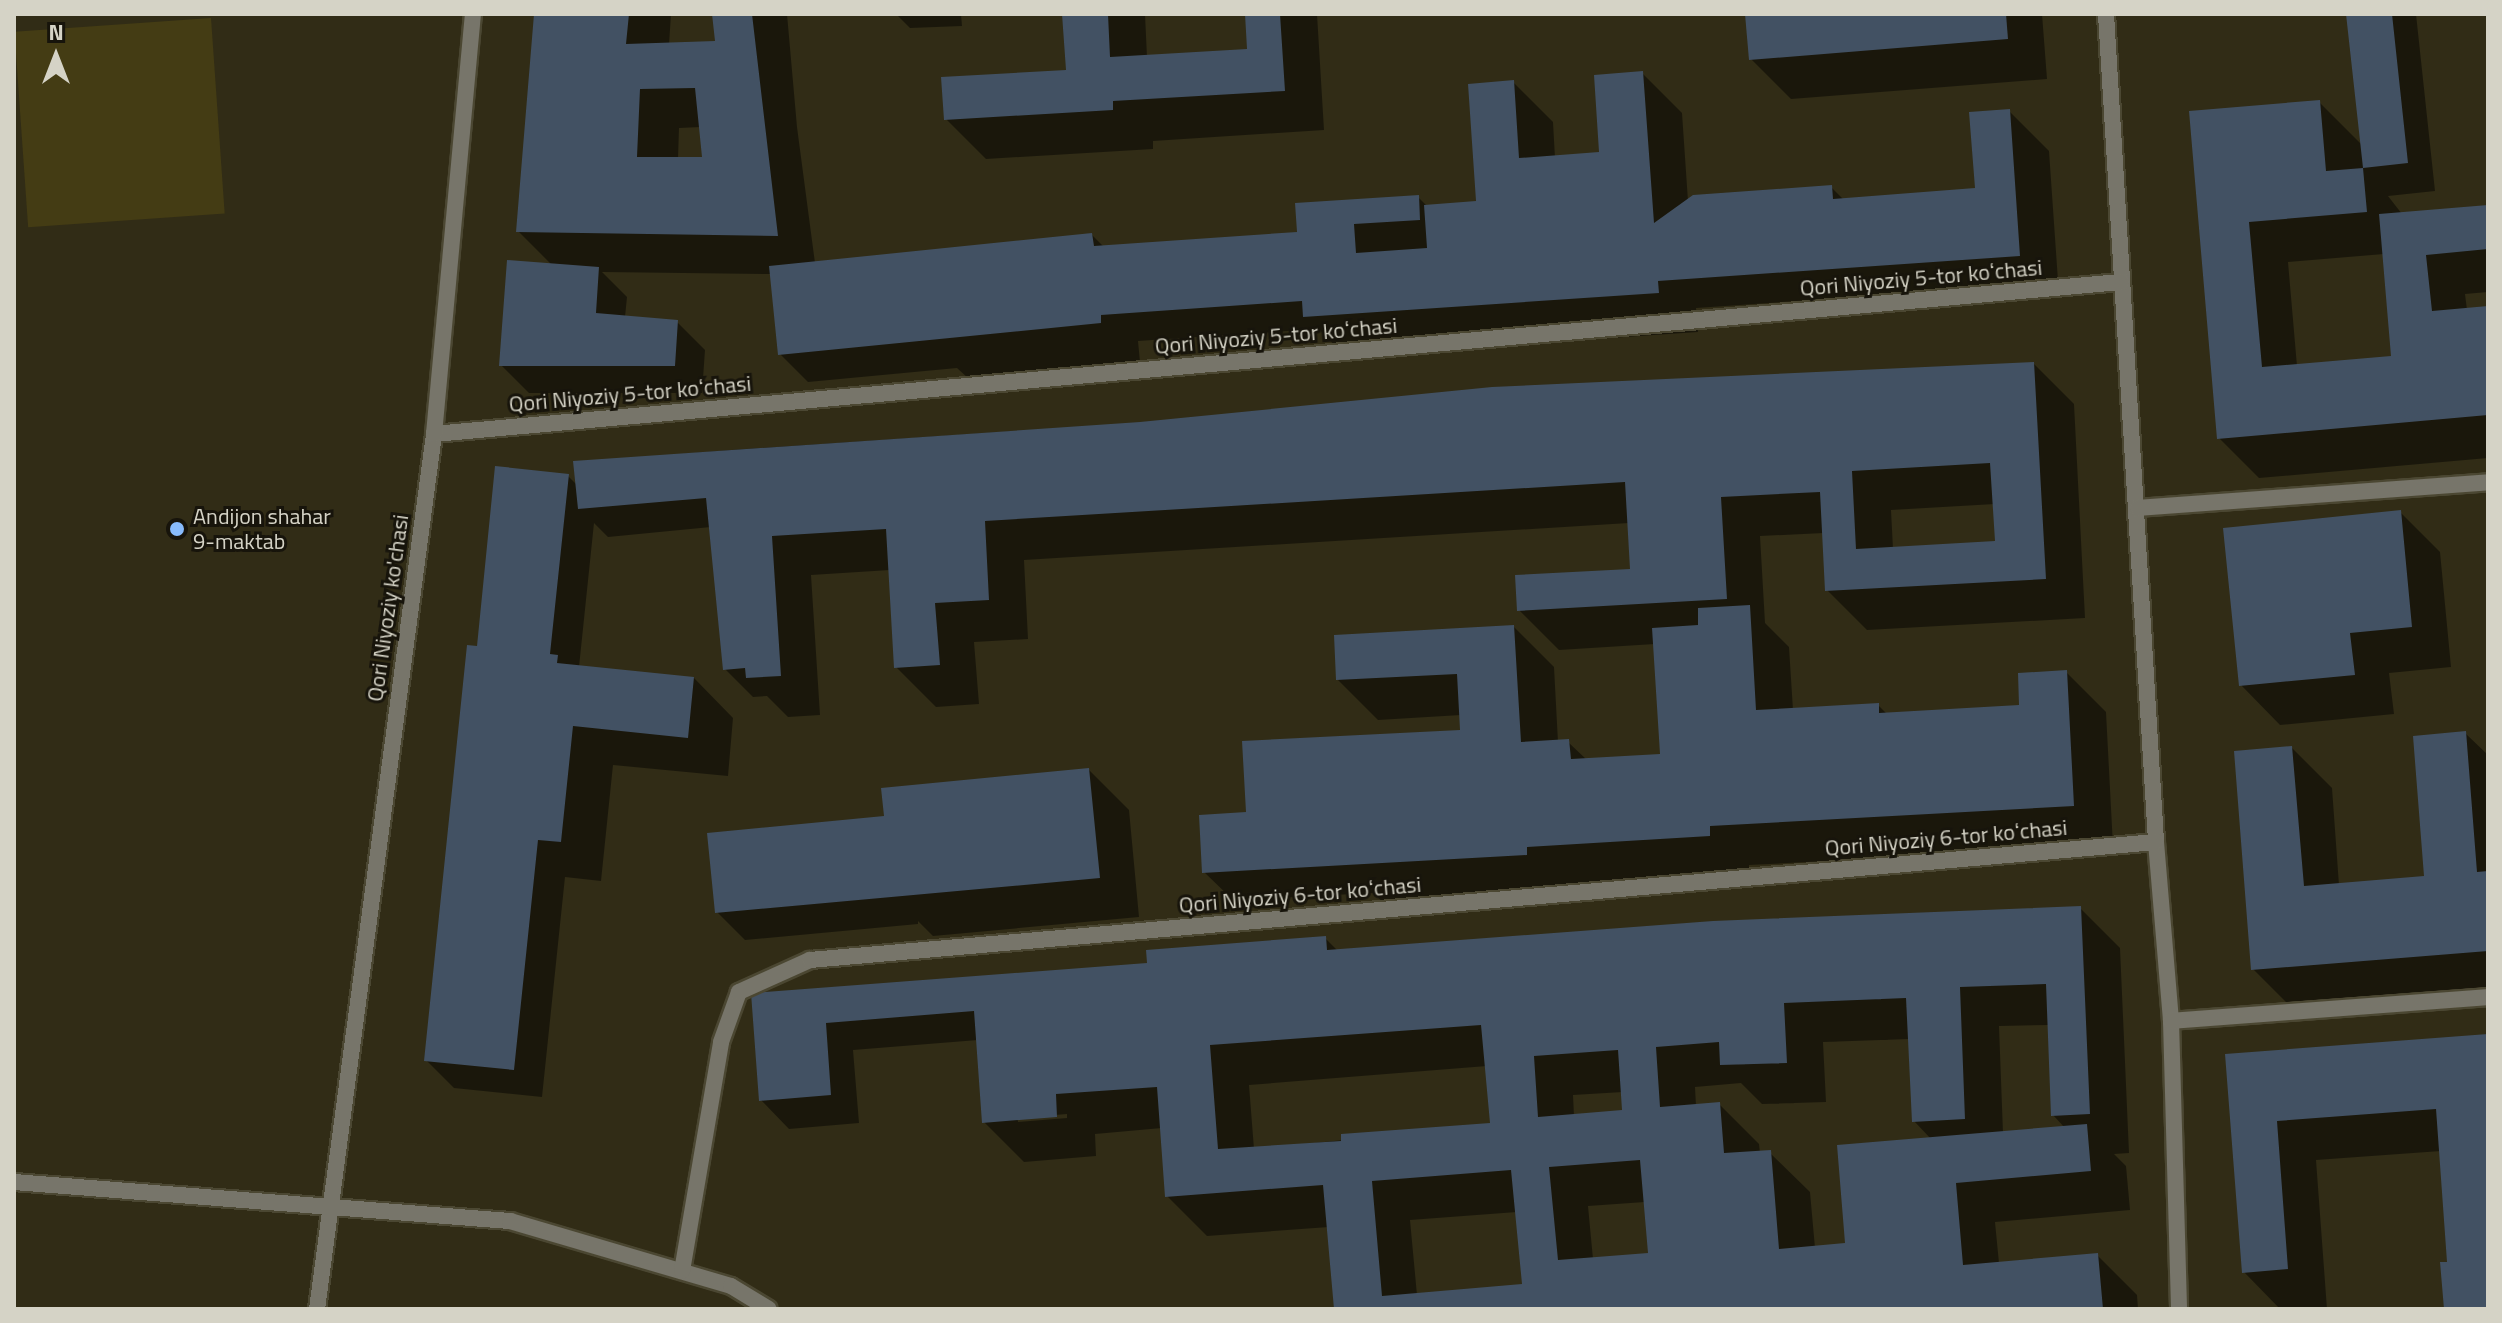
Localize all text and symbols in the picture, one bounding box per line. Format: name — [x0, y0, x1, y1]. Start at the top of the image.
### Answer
text: N — [48, 15, 64, 49]
north arrow — [16, 16, 96, 96]
street label: Qori Niyoziy 5-tor koʻchasi — [1799, 254, 2043, 302]
street label: Qori Niyoziy 5-tor koʻchasi — [1154, 312, 1398, 360]
street label: Qori Niyoziy 5-tor koʻchasi — [508, 370, 752, 418]
place label: Andijon shahar 9-maktab — [193, 503, 331, 554]
street label: Qori Niyoziy ko'chasi — [362, 513, 414, 703]
marker: Andijon shahar 9-maktab — [168, 520, 186, 538]
street label: Qori Niyoziy 6-tor koʻchasi — [1824, 814, 2068, 862]
street label: Qori Niyoziy 6-tor koʻchasi — [1178, 871, 1422, 919]

